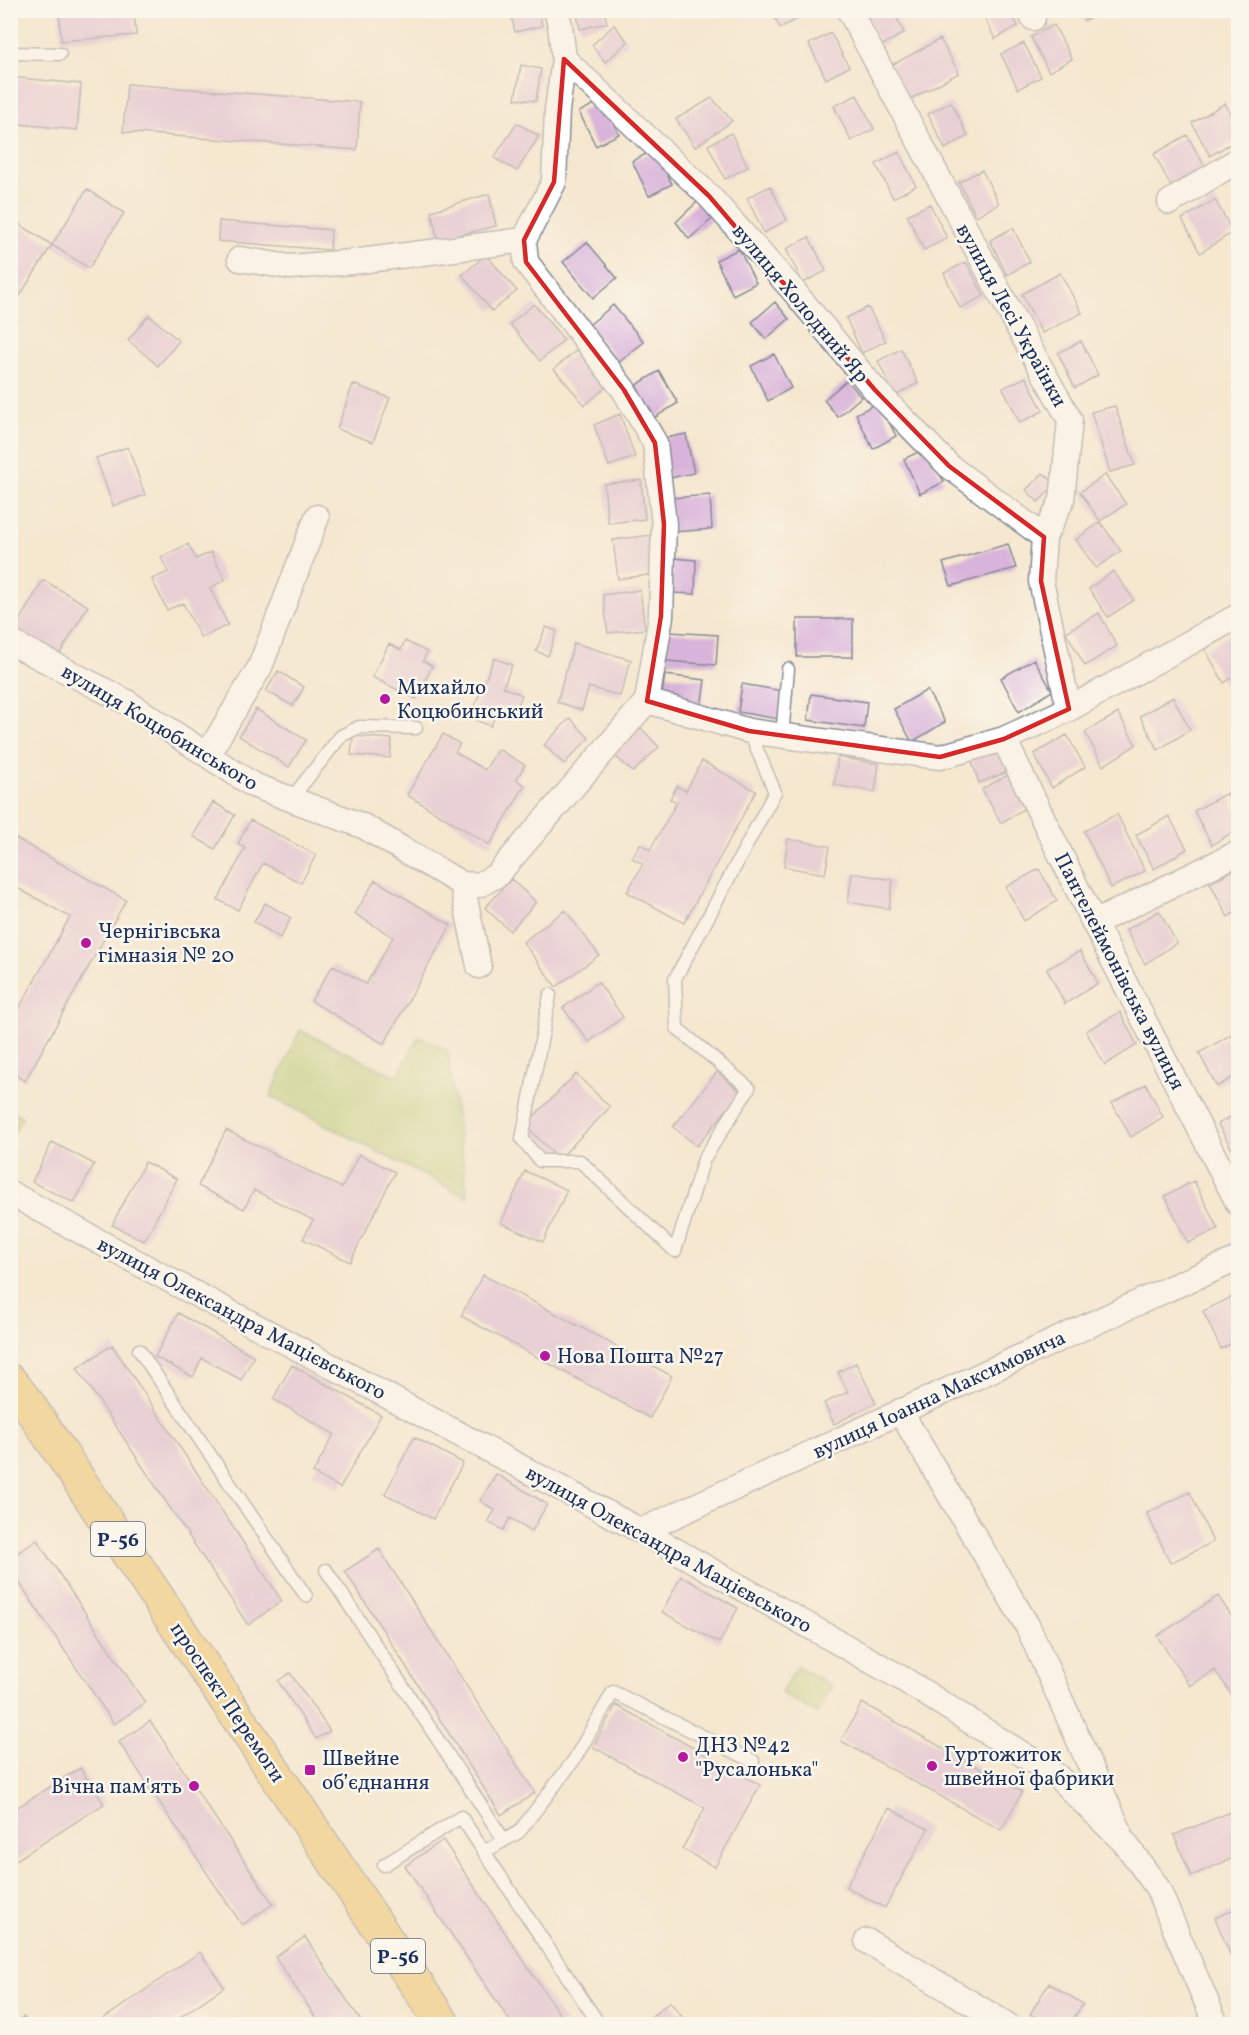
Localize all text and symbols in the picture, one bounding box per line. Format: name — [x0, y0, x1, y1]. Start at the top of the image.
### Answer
street label: вулиця Холодний Яр — [725, 218, 875, 390]
street label: вулиця Лесі Українки — [948, 219, 1073, 413]
street label: вулиця Коцюбинського — [55, 658, 263, 799]
place label: Михайло Коцюбинський — [397, 674, 544, 727]
marker: Михайло Коцюбинський — [378, 692, 392, 706]
street label: Пантелеймонівська вулиця — [1046, 848, 1191, 1095]
place label: Чернігівська гімназія № 20 — [98, 918, 234, 971]
marker: Чернігівська гімназія № 20 — [79, 936, 93, 950]
street label: вулиця Олександра Мацієвського — [92, 1231, 391, 1408]
street label: вулиця Іоанна Максимовича — [808, 1324, 1071, 1467]
place label: Нова Пошта №27 — [557, 1343, 724, 1372]
marker: Нова Пошта №27 — [538, 1349, 552, 1363]
street label: вулиця Олександра Мацієвського — [520, 1459, 817, 1641]
road number: Р-56 — [91, 1522, 145, 1556]
street label: проспект Перемоги — [162, 1617, 291, 1789]
place label: ДНЗ №42 "Русалонька" — [695, 1732, 818, 1785]
place label: Гуртожиток швейної фабрики — [944, 1741, 1115, 1794]
place label: Швейне об’єднання — [322, 1745, 430, 1798]
marker: ДНЗ №42 "Русалонька" — [676, 1750, 690, 1764]
marker: Гуртожиток швейної фабрики — [925, 1759, 939, 1773]
marker: Швейне об’єднання — [303, 1763, 317, 1777]
place label: Вічна пам'ять — [51, 1773, 182, 1802]
marker: Вічна пам'ять — [187, 1779, 201, 1793]
road number: Р-56 — [371, 1939, 425, 1973]

